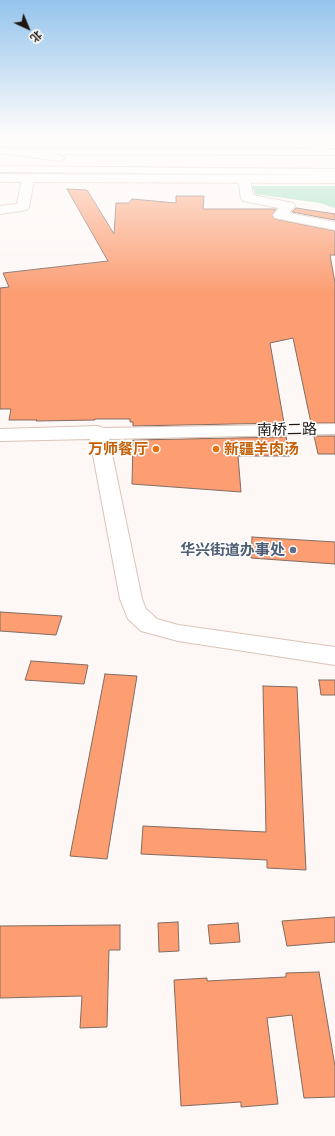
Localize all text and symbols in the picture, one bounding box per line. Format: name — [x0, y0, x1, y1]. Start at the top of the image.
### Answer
north arrow — [8, 8, 48, 48]
text: 北 — [28, 28, 45, 45]
street label: 南桥二路 — [257, 420, 317, 440]
place label: 万师餐厅 — [88, 440, 148, 458]
place label: 新疆羊肉汤 — [224, 440, 299, 458]
marker: 万师餐厅 — [151, 444, 161, 454]
marker: 新疆羊肉汤 — [211, 444, 221, 454]
place label: 华兴街道办事处 — [180, 541, 285, 559]
marker: 华兴街道办事处 — [288, 545, 298, 555]

